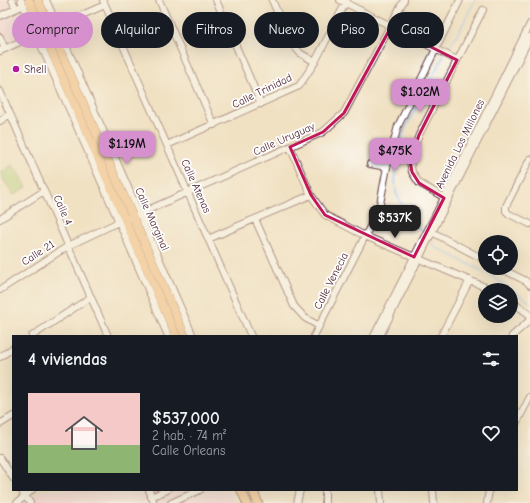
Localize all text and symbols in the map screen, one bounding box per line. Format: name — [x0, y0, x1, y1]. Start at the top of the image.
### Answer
chip: Comprar — [12, 12, 93, 48]
chip: Alquilar — [101, 12, 174, 48]
chip: Filtros — [182, 12, 246, 48]
chip: Nuevo — [254, 12, 319, 48]
chip: Piso — [327, 12, 379, 48]
chip: Casa — [387, 12, 444, 48]
place label: Shell — [24, 63, 46, 76]
marker: Shell — [11, 64, 21, 74]
street label: Calle Trinidad — [230, 71, 294, 111]
pin: $1.02M — [387, 79, 453, 113]
text: $1.02M — [400, 84, 440, 99]
street label: Avenida Los Millones — [433, 97, 487, 191]
street label: Calle Uruguay — [251, 120, 317, 158]
pin: $1.19M — [94, 131, 160, 165]
text: $1.19M — [108, 136, 146, 151]
pin: $475K — [367, 138, 423, 172]
text: $475K — [378, 143, 412, 158]
street label: Calle Atenas — [178, 157, 214, 215]
street label: Calle Marginal — [132, 185, 172, 253]
street label: Calle 4 — [51, 193, 75, 227]
pin: $537K — [367, 205, 423, 239]
text: $537K — [378, 210, 412, 225]
map controls — [478, 235, 518, 323]
button: locate — [478, 235, 518, 275]
street label: Calle 21 — [19, 238, 57, 268]
street label: Calle Venecia — [311, 250, 351, 312]
button: layers — [478, 283, 518, 323]
icon: filters — [480, 348, 502, 370]
text: 4 viviendas — [28, 350, 107, 369]
icon: home — [60, 409, 108, 457]
text: $537,000 — [152, 409, 220, 428]
icon: heart — [480, 422, 502, 444]
text: 2 hab. · 74 m² — [152, 428, 226, 443]
text: Calle Orleans — [152, 443, 225, 458]

